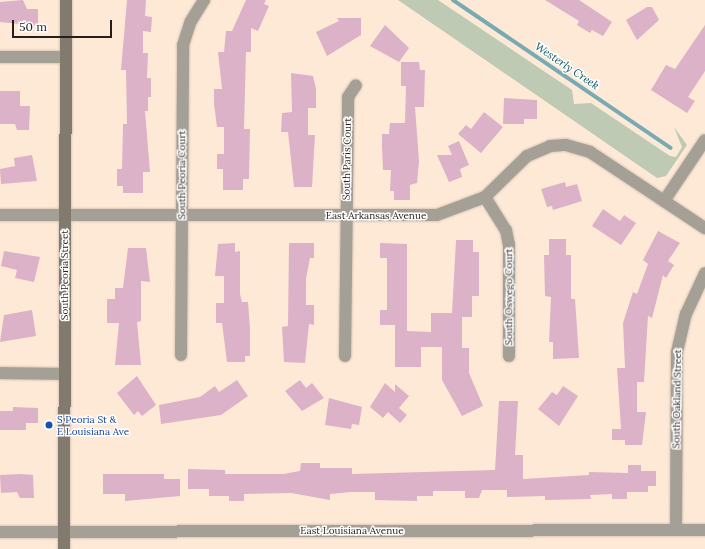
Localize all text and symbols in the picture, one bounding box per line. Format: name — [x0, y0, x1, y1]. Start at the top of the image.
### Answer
scale bar — [14, 12, 114, 38]
text: 50 m — [19, 19, 47, 34]
water label: Westerly Creek — [532, 40, 602, 92]
street label: South Paris Court — [340, 118, 354, 200]
street label: South Peoria Court — [176, 130, 188, 220]
street label: East Arkansas Avenue — [326, 210, 426, 222]
street label: South Peoria Street — [59, 230, 71, 320]
street label: South Oswego Court — [503, 249, 515, 345]
street label: South Oakland Street — [670, 349, 684, 449]
place label: S Peoria St & E Louisiana Ave — [57, 413, 129, 436]
marker: S Peoria St & E Louisiana Ave — [44, 420, 54, 430]
street label: East Louisiana Avenue — [300, 525, 404, 537]

